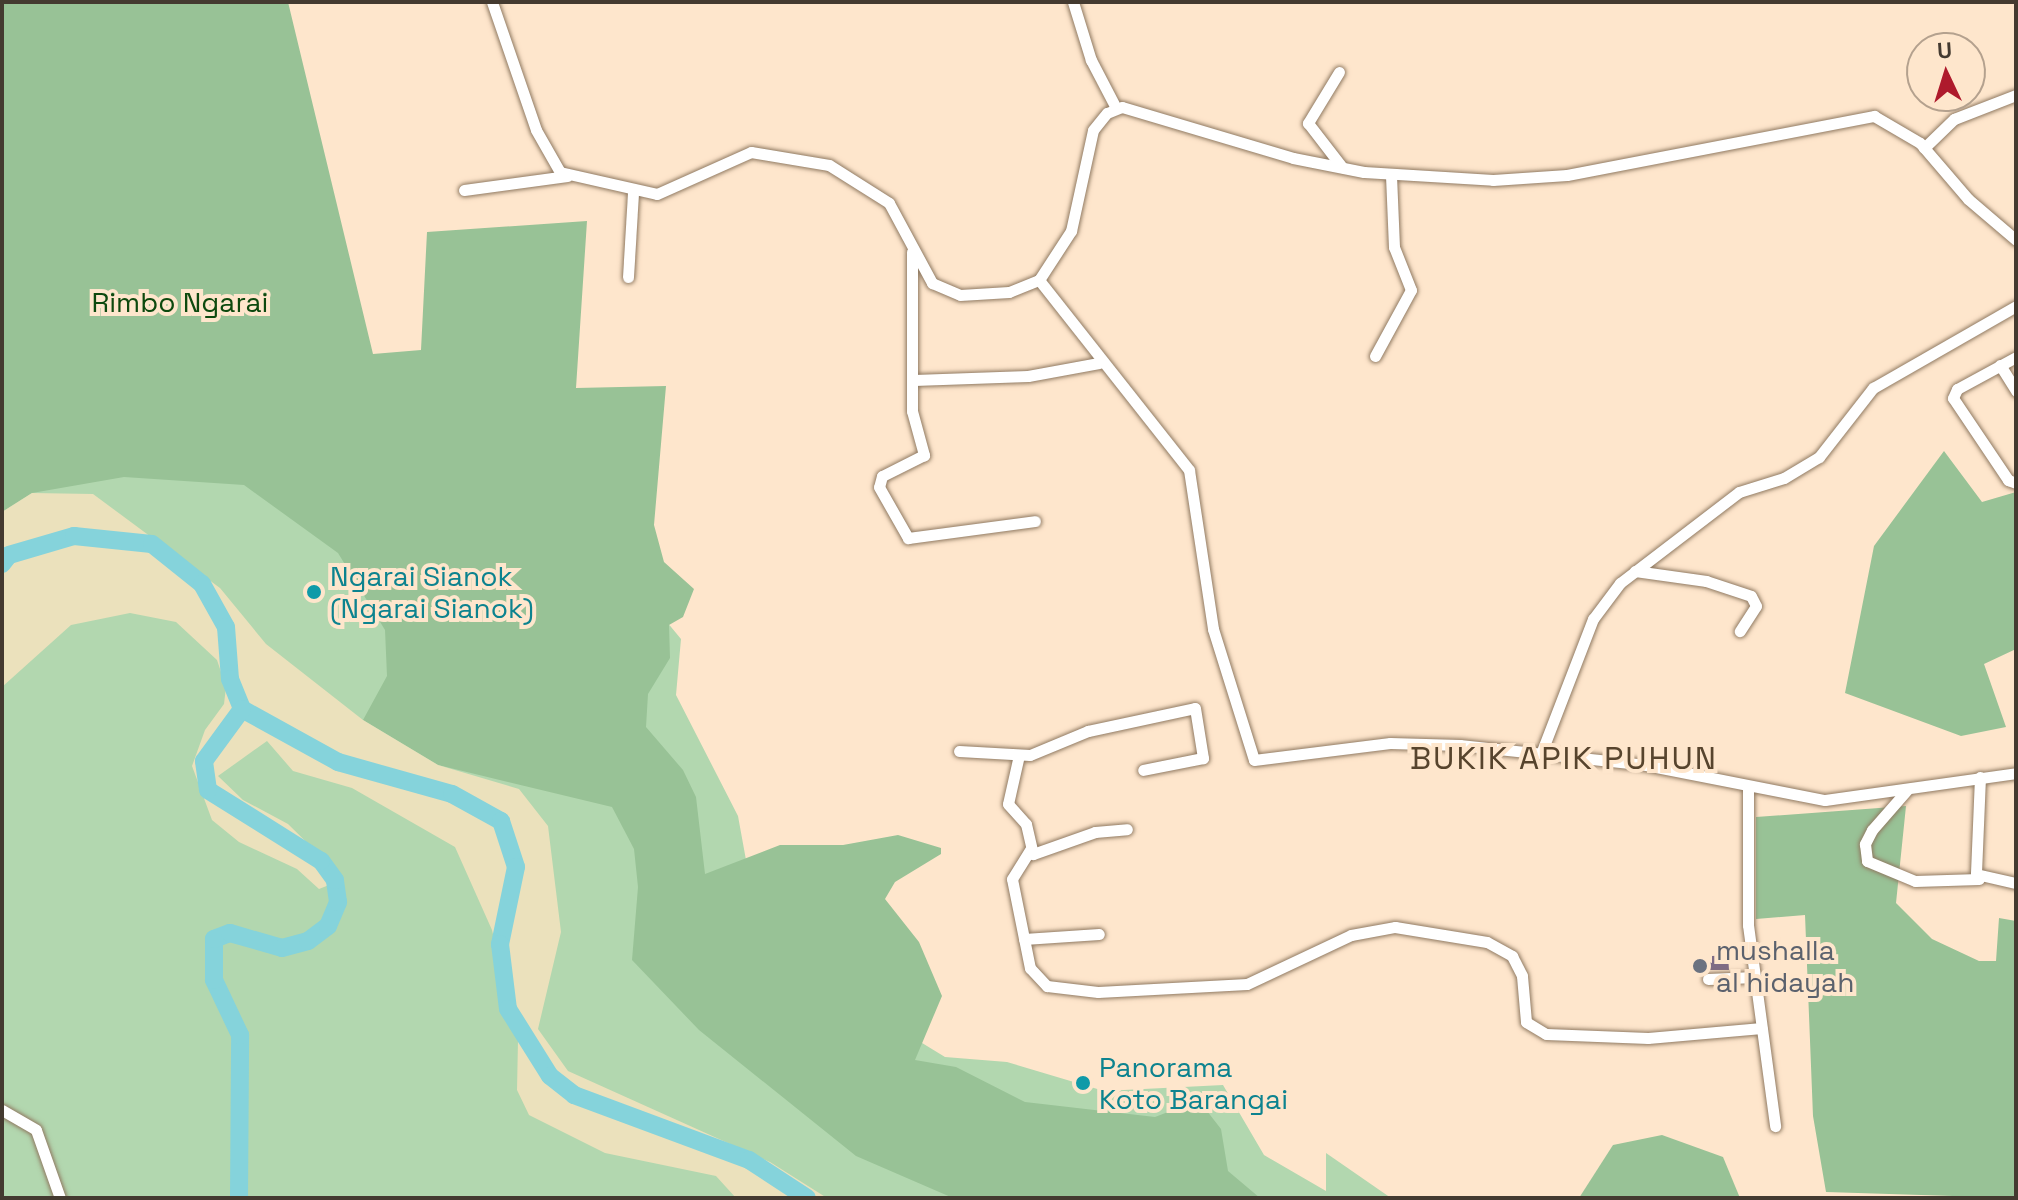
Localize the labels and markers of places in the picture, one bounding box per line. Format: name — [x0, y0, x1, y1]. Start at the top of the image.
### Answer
place label: Ngarai Sianok (Ngarai Sianok) — [330, 559, 534, 625]
marker: Ngarai Sianok (Ngarai Sianok) — [305, 583, 323, 601]
place label: mushalla al hidayah — [1716, 933, 1854, 999]
marker: mushalla al hidayah — [1691, 957, 1709, 975]
place label: Panorama Koto Barangai — [1099, 1050, 1288, 1116]
marker: Panorama Koto Barangai — [1074, 1074, 1092, 1092]

